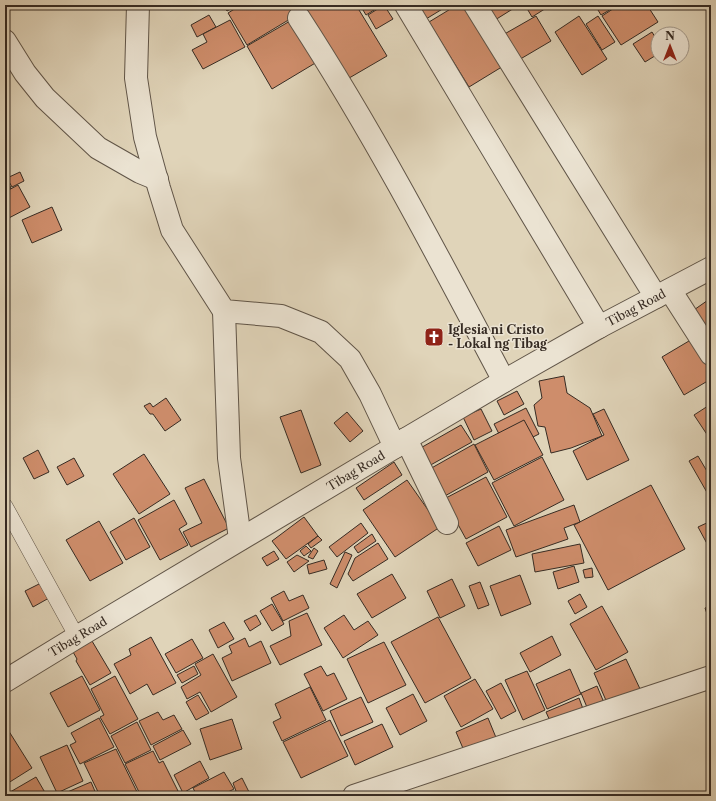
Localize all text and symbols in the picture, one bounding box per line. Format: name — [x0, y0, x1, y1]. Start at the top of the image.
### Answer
north arrow — [650, 26, 690, 66]
text: N — [665, 29, 675, 43]
street label: Tibag Road — [603, 285, 669, 329]
place label: Iglesia ni Cristo - Lokal ng Tibag — [448, 322, 548, 351]
church icon: Iglesia ni Cristo - Lokal ng Tibag — [423, 326, 445, 348]
street label: Tibag Road — [324, 447, 388, 494]
street label: Tibag Road — [46, 613, 110, 660]

